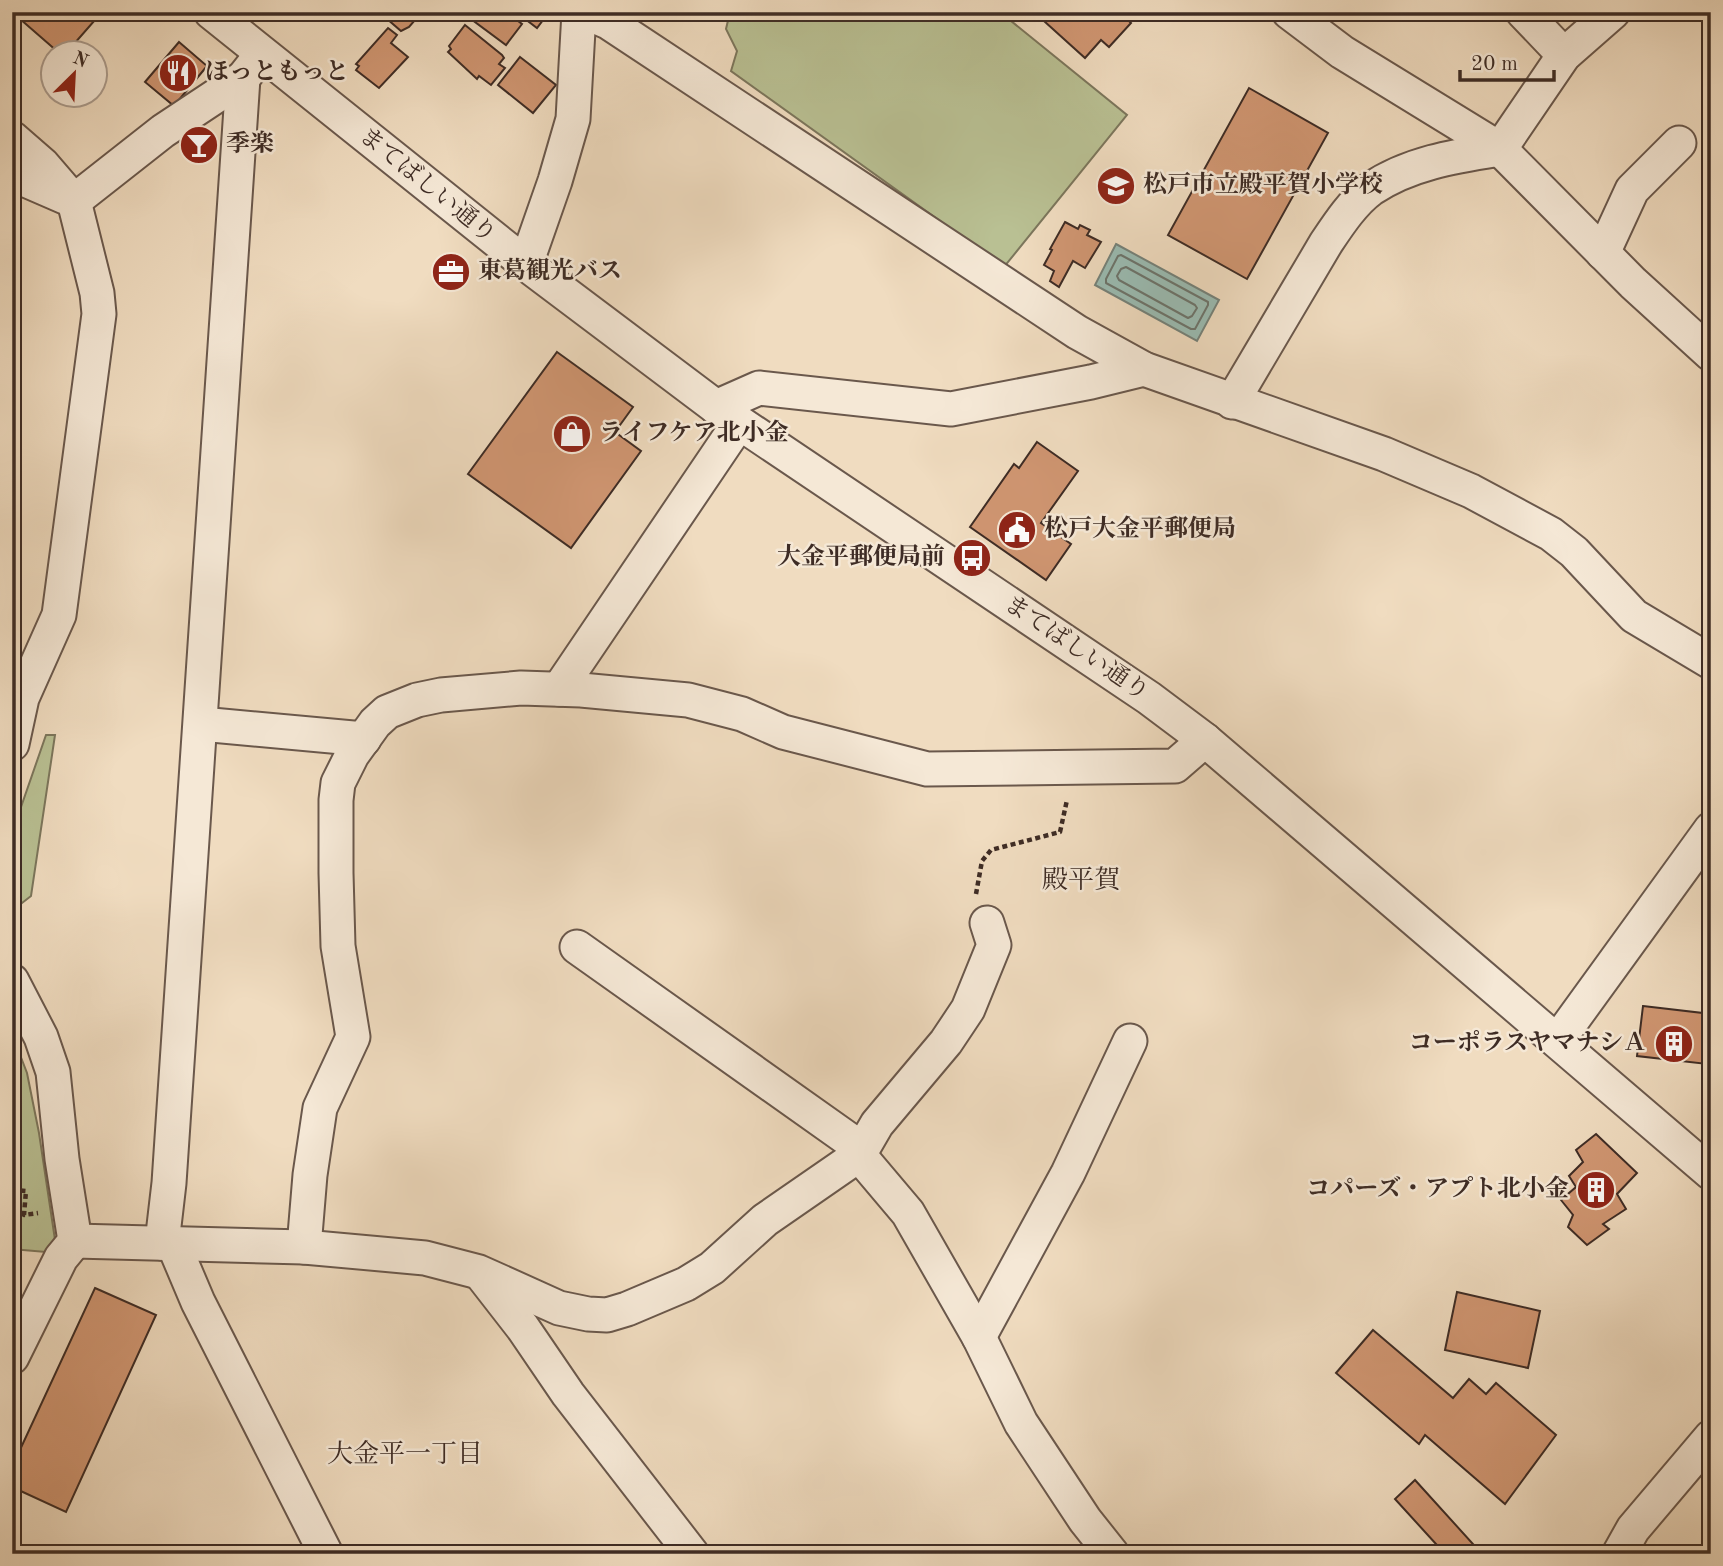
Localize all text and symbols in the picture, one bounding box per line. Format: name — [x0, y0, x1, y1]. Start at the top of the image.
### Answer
north arrow — [38, 38, 108, 108]
scale bar — [1460, 38, 1555, 82]
text: N — [69, 49, 91, 73]
restaurant icon: ほっともっと — [157, 52, 199, 94]
text: 20 m — [1471, 54, 1518, 75]
place label: ほっともっと — [205, 59, 349, 85]
street label: まてばしい通り — [354, 122, 501, 248]
bar icon: 季楽 — [178, 124, 220, 166]
place label: 季楽 — [226, 130, 274, 157]
school or university icon: 松戸市立殿平賀小学校 — [1095, 165, 1137, 207]
place label: 松戸市立殿平賀小学校 — [1143, 171, 1383, 198]
office icon: 東葛観光バス — [430, 251, 472, 293]
place label: 東葛観光バス — [478, 257, 622, 284]
shop icon: ライフケア北小金 — [551, 413, 593, 455]
place label: ライフケア北小金 — [599, 419, 789, 446]
public building icon: 松戸大金平郵便局 — [996, 509, 1038, 551]
place label: 松戸大金平郵便局 — [1044, 515, 1236, 542]
bus stop icon: 大金平郵便局前 — [951, 537, 993, 579]
place label: 大金平郵便局前 — [777, 543, 945, 570]
street label: まてばしい通り — [1000, 590, 1153, 706]
district label: 殿平賀 — [1042, 866, 1120, 894]
building icon: コーポラスヤマナシＡ — [1653, 1023, 1695, 1065]
place label: コーポラスヤマナシＡ — [1409, 1030, 1647, 1056]
building icon: コパーズ・アプト北小金 — [1575, 1169, 1617, 1211]
place label: コパーズ・アプト北小金 — [1306, 1175, 1569, 1202]
district label: 大金平一丁目 — [327, 1440, 483, 1468]

